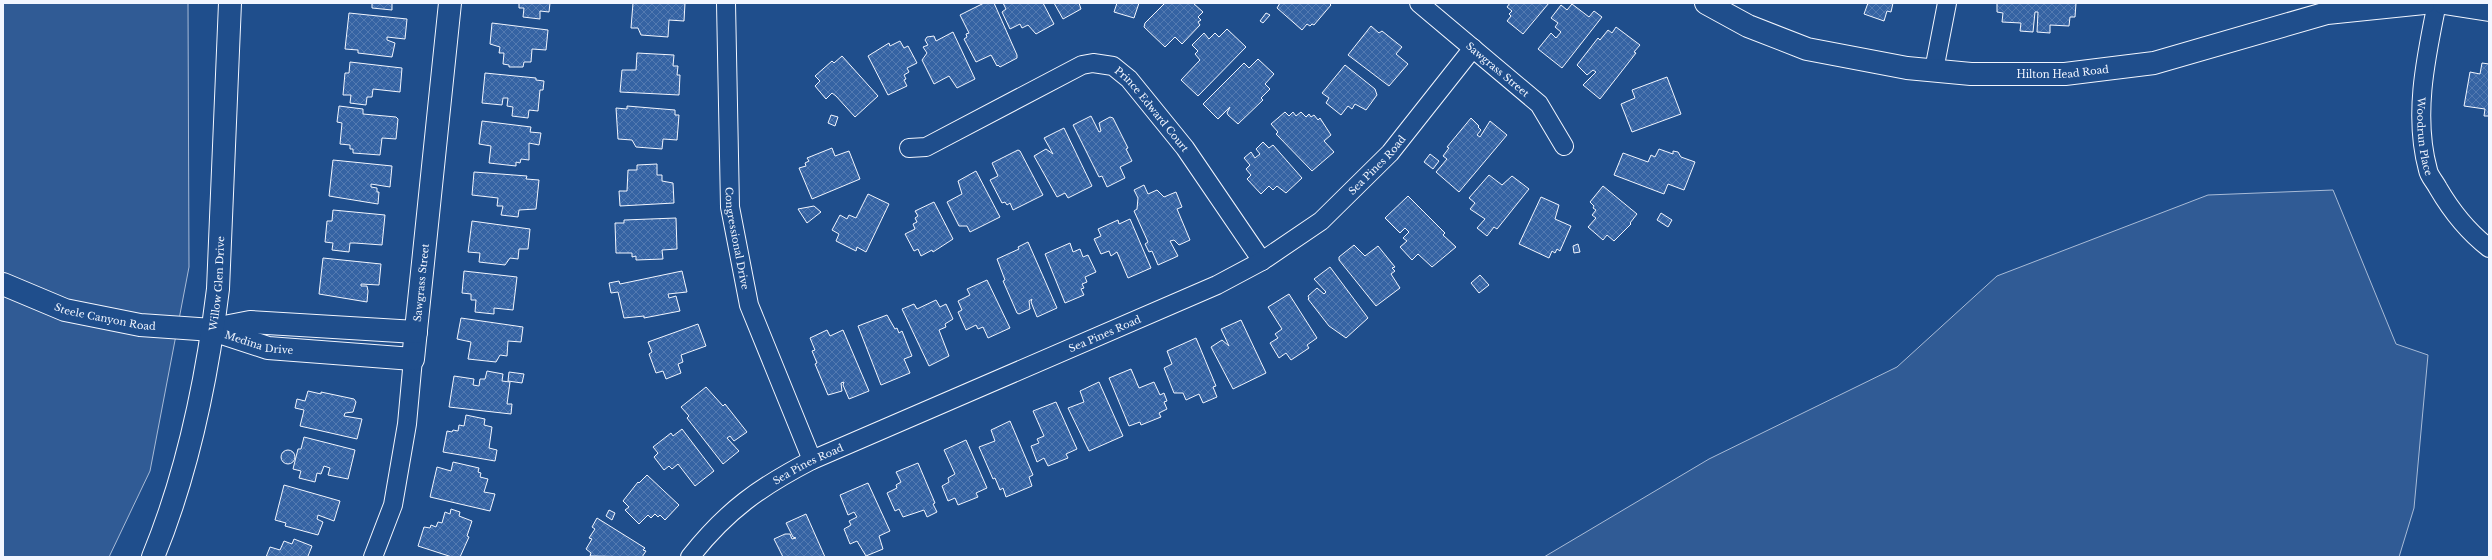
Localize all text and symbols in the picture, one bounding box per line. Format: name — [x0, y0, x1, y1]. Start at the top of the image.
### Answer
street label: Sawgrass Street — [1463, 39, 1532, 100]
street label: Hilton Head Road — [2016, 63, 2110, 81]
street label: Prince Edward Court — [1112, 64, 1192, 154]
street label: Woodrun Place — [2414, 96, 2435, 178]
street label: Sea Pines Road — [1346, 133, 1409, 198]
street label: Congressional Drive — [723, 187, 752, 291]
street label: Willow Glen Drive — [206, 236, 227, 333]
street label: Sawgrass Street — [411, 243, 432, 322]
street label: Steele Canyon Road — [52, 300, 156, 333]
street label: Sea Pines Road — [1067, 313, 1143, 355]
street label: Medina Drive — [223, 328, 294, 357]
street label: Sea Pines Road — [770, 441, 846, 487]

